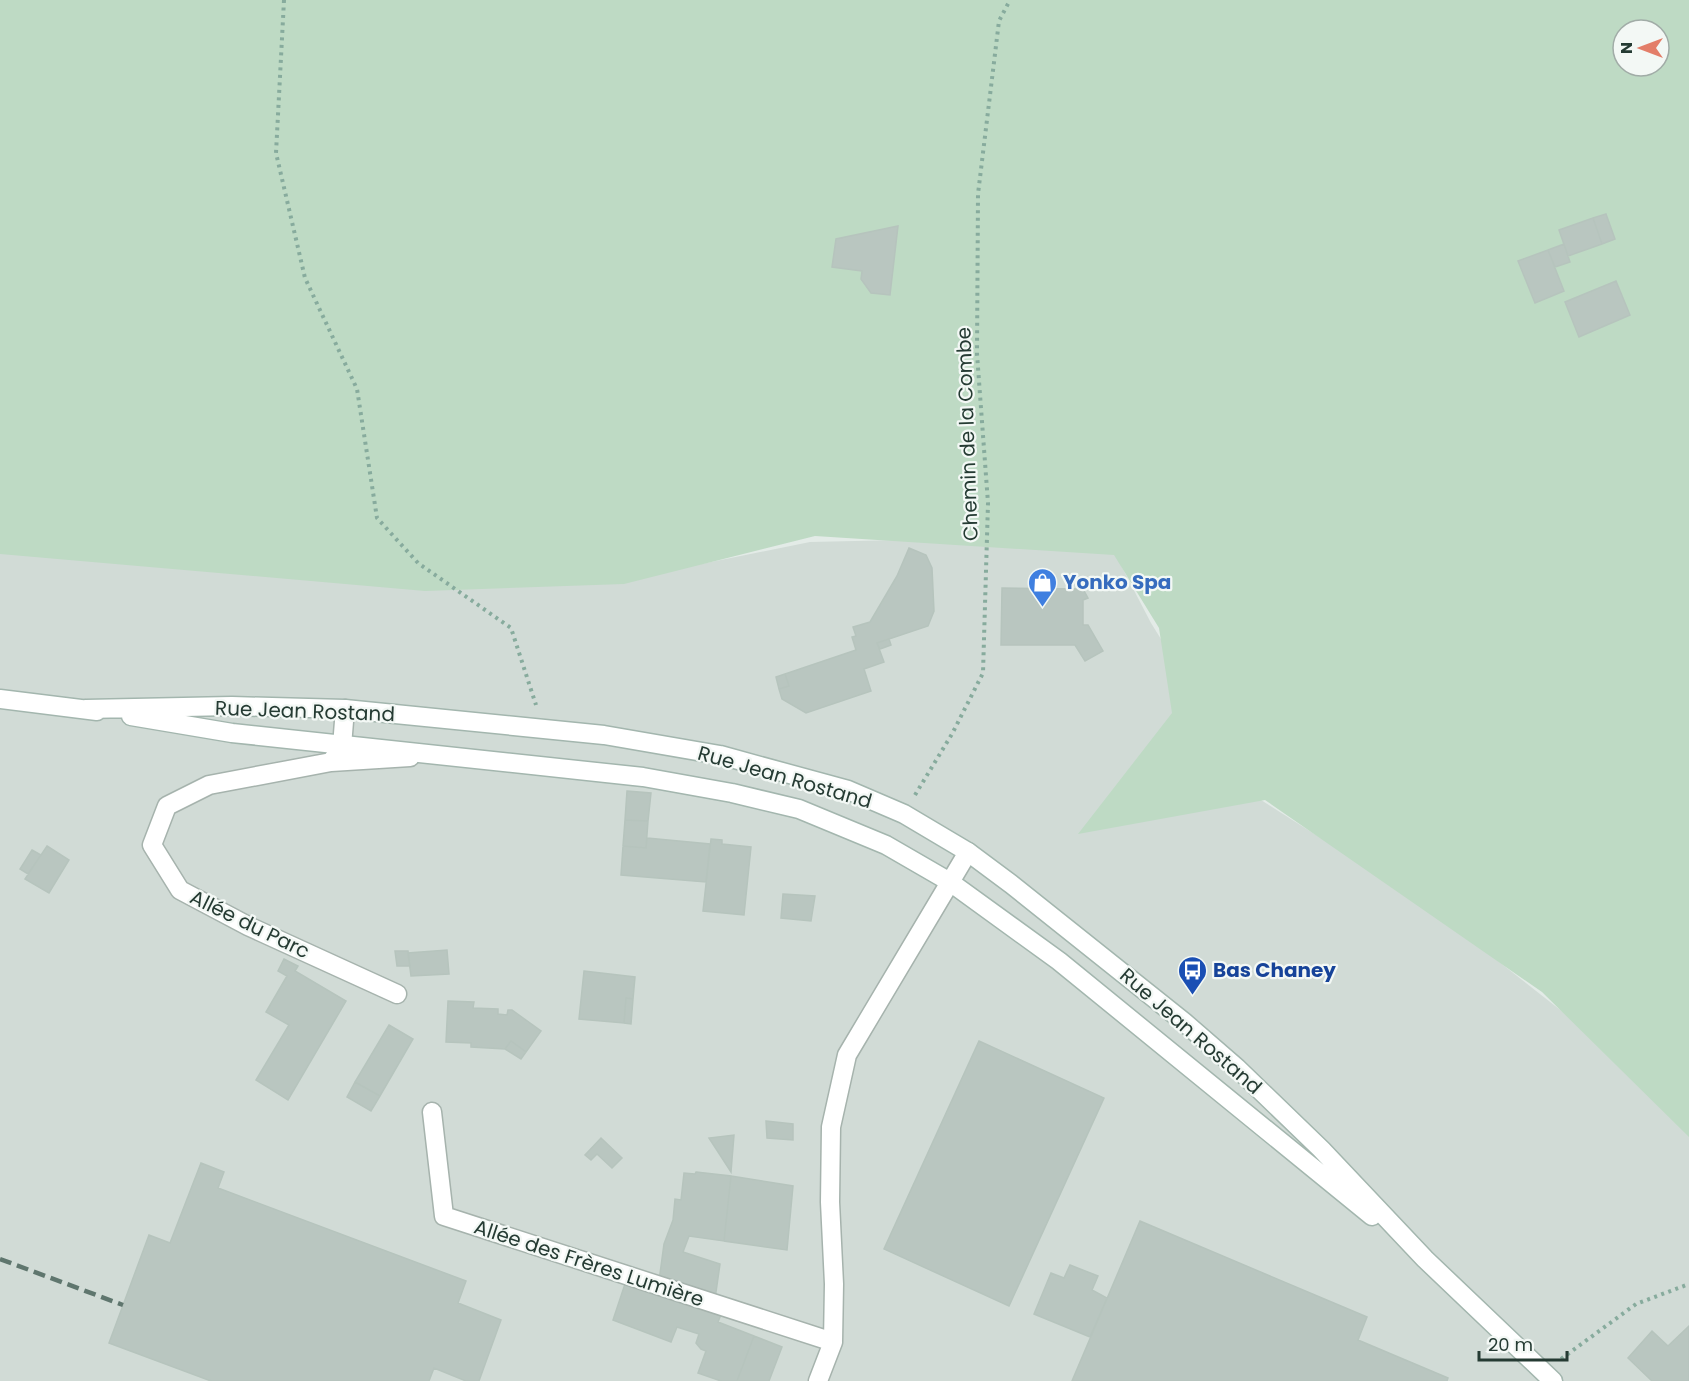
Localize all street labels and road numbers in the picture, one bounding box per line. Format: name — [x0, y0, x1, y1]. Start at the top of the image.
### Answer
street label: Chemin de la Combe — [949, 327, 985, 541]
street label: Rue Jean Rostand — [215, 694, 395, 728]
street label: Rue Jean Rostand — [695, 739, 875, 815]
street label: Allée du Parc — [186, 883, 314, 965]
street label: Rue Jean Rostand — [1114, 961, 1268, 1101]
street label: Allée des Frères Lumière — [471, 1213, 707, 1313]

